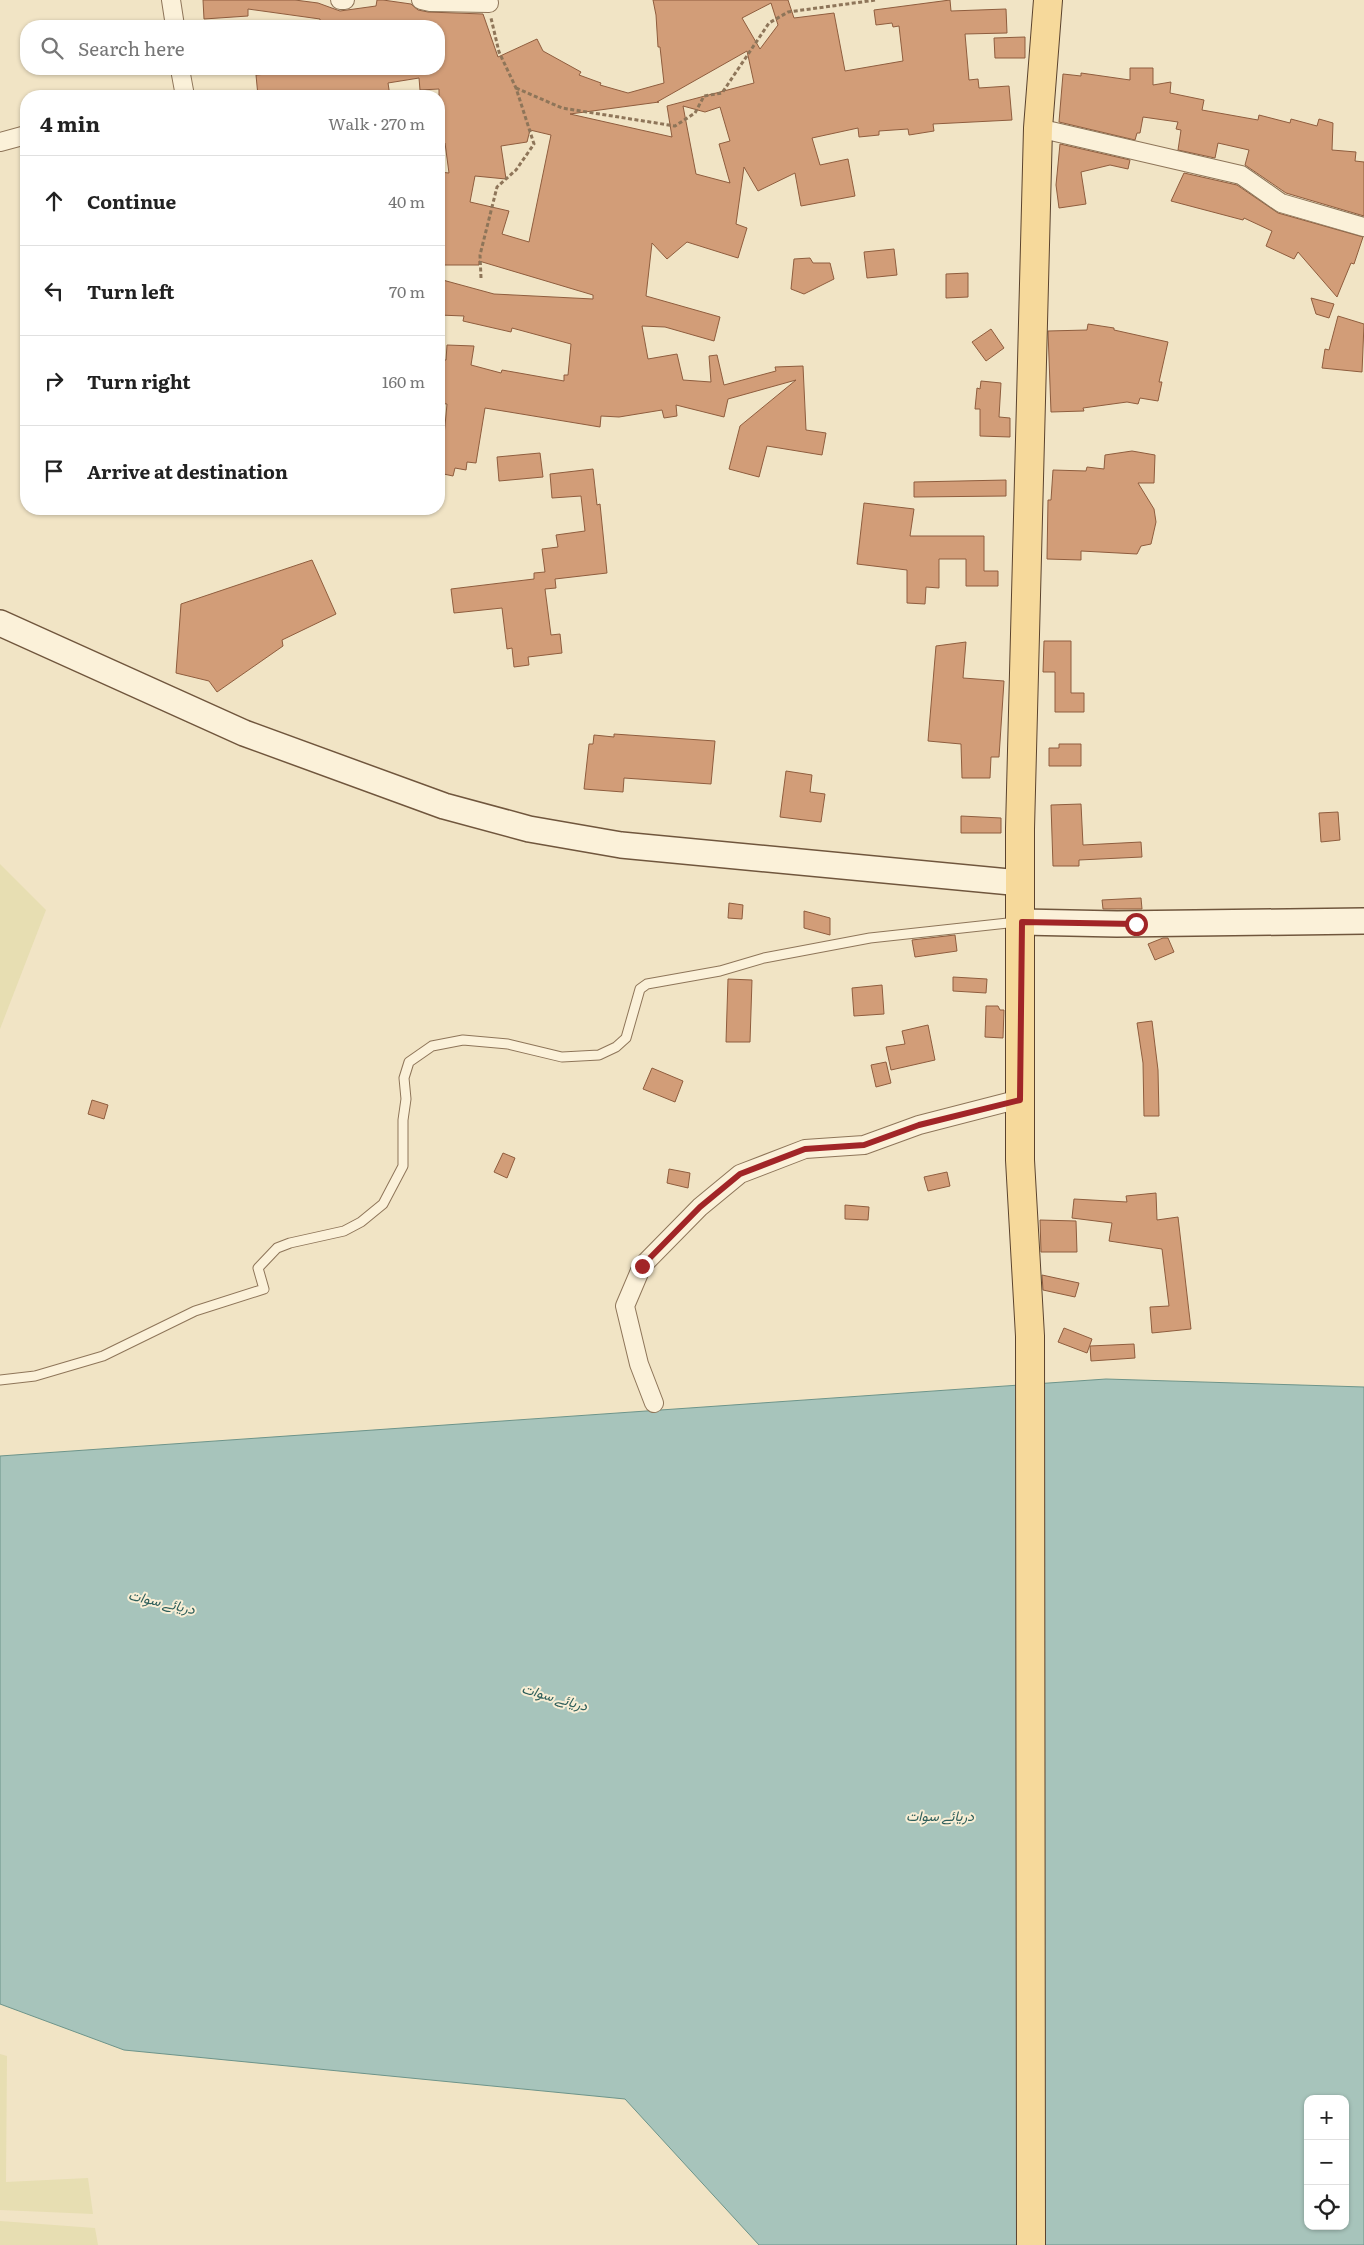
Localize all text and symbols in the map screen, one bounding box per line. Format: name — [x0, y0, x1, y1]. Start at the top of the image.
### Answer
search box — [20, 20, 445, 75]
icon: search — [38, 34, 66, 62]
text: Search here — [78, 34, 185, 62]
text: 4 min — [40, 107, 100, 138]
text: Walk · 270 m — [328, 111, 425, 135]
icon: ahead — [40, 187, 68, 215]
text: Continue — [87, 187, 176, 215]
text: 40 m — [388, 189, 425, 213]
icon: left — [40, 277, 68, 305]
text: Turn left — [87, 277, 174, 305]
text: 70 m — [389, 279, 425, 303]
icon: right — [40, 367, 68, 395]
text: Turn right — [87, 367, 191, 395]
text: 160 m — [382, 369, 425, 393]
icon: arrive — [40, 457, 68, 485]
text: Arrive at destination — [87, 457, 288, 485]
route start — [1125, 913, 1148, 936]
route end — [631, 1255, 654, 1278]
water label: دریائے سوات — [127, 1584, 198, 1618]
water label: دریائے سوات — [520, 1677, 591, 1715]
water label: دریائے سوات — [906, 1805, 974, 1825]
map controls — [1304, 2095, 1349, 2230]
button: + — [1304, 2095, 1349, 2140]
button: − — [1304, 2140, 1349, 2185]
button: locate — [1304, 2185, 1349, 2230]

